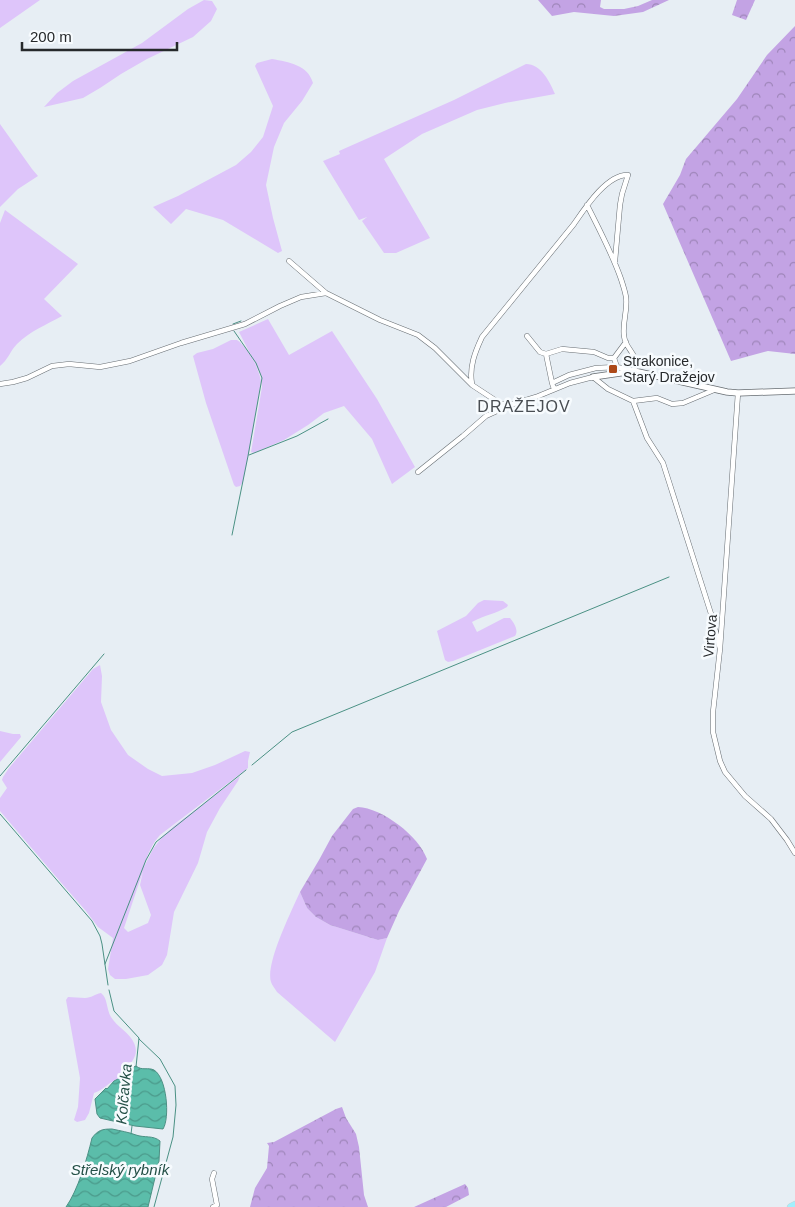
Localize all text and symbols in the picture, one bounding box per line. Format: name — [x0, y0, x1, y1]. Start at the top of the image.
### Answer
scale bar — [22, 20, 178, 52]
text: 200 m — [30, 28, 72, 45]
place label: Strakonice, Starý Dražejov — [623, 353, 715, 385]
marker: Strakonice, Starý Dražejov — [607, 363, 619, 375]
district label: DRAŽEJOV — [477, 397, 571, 415]
street label: Virtova — [700, 614, 720, 658]
water label: Kolčavka — [112, 1063, 135, 1125]
water label: Střelský rybník — [71, 1161, 171, 1178]

